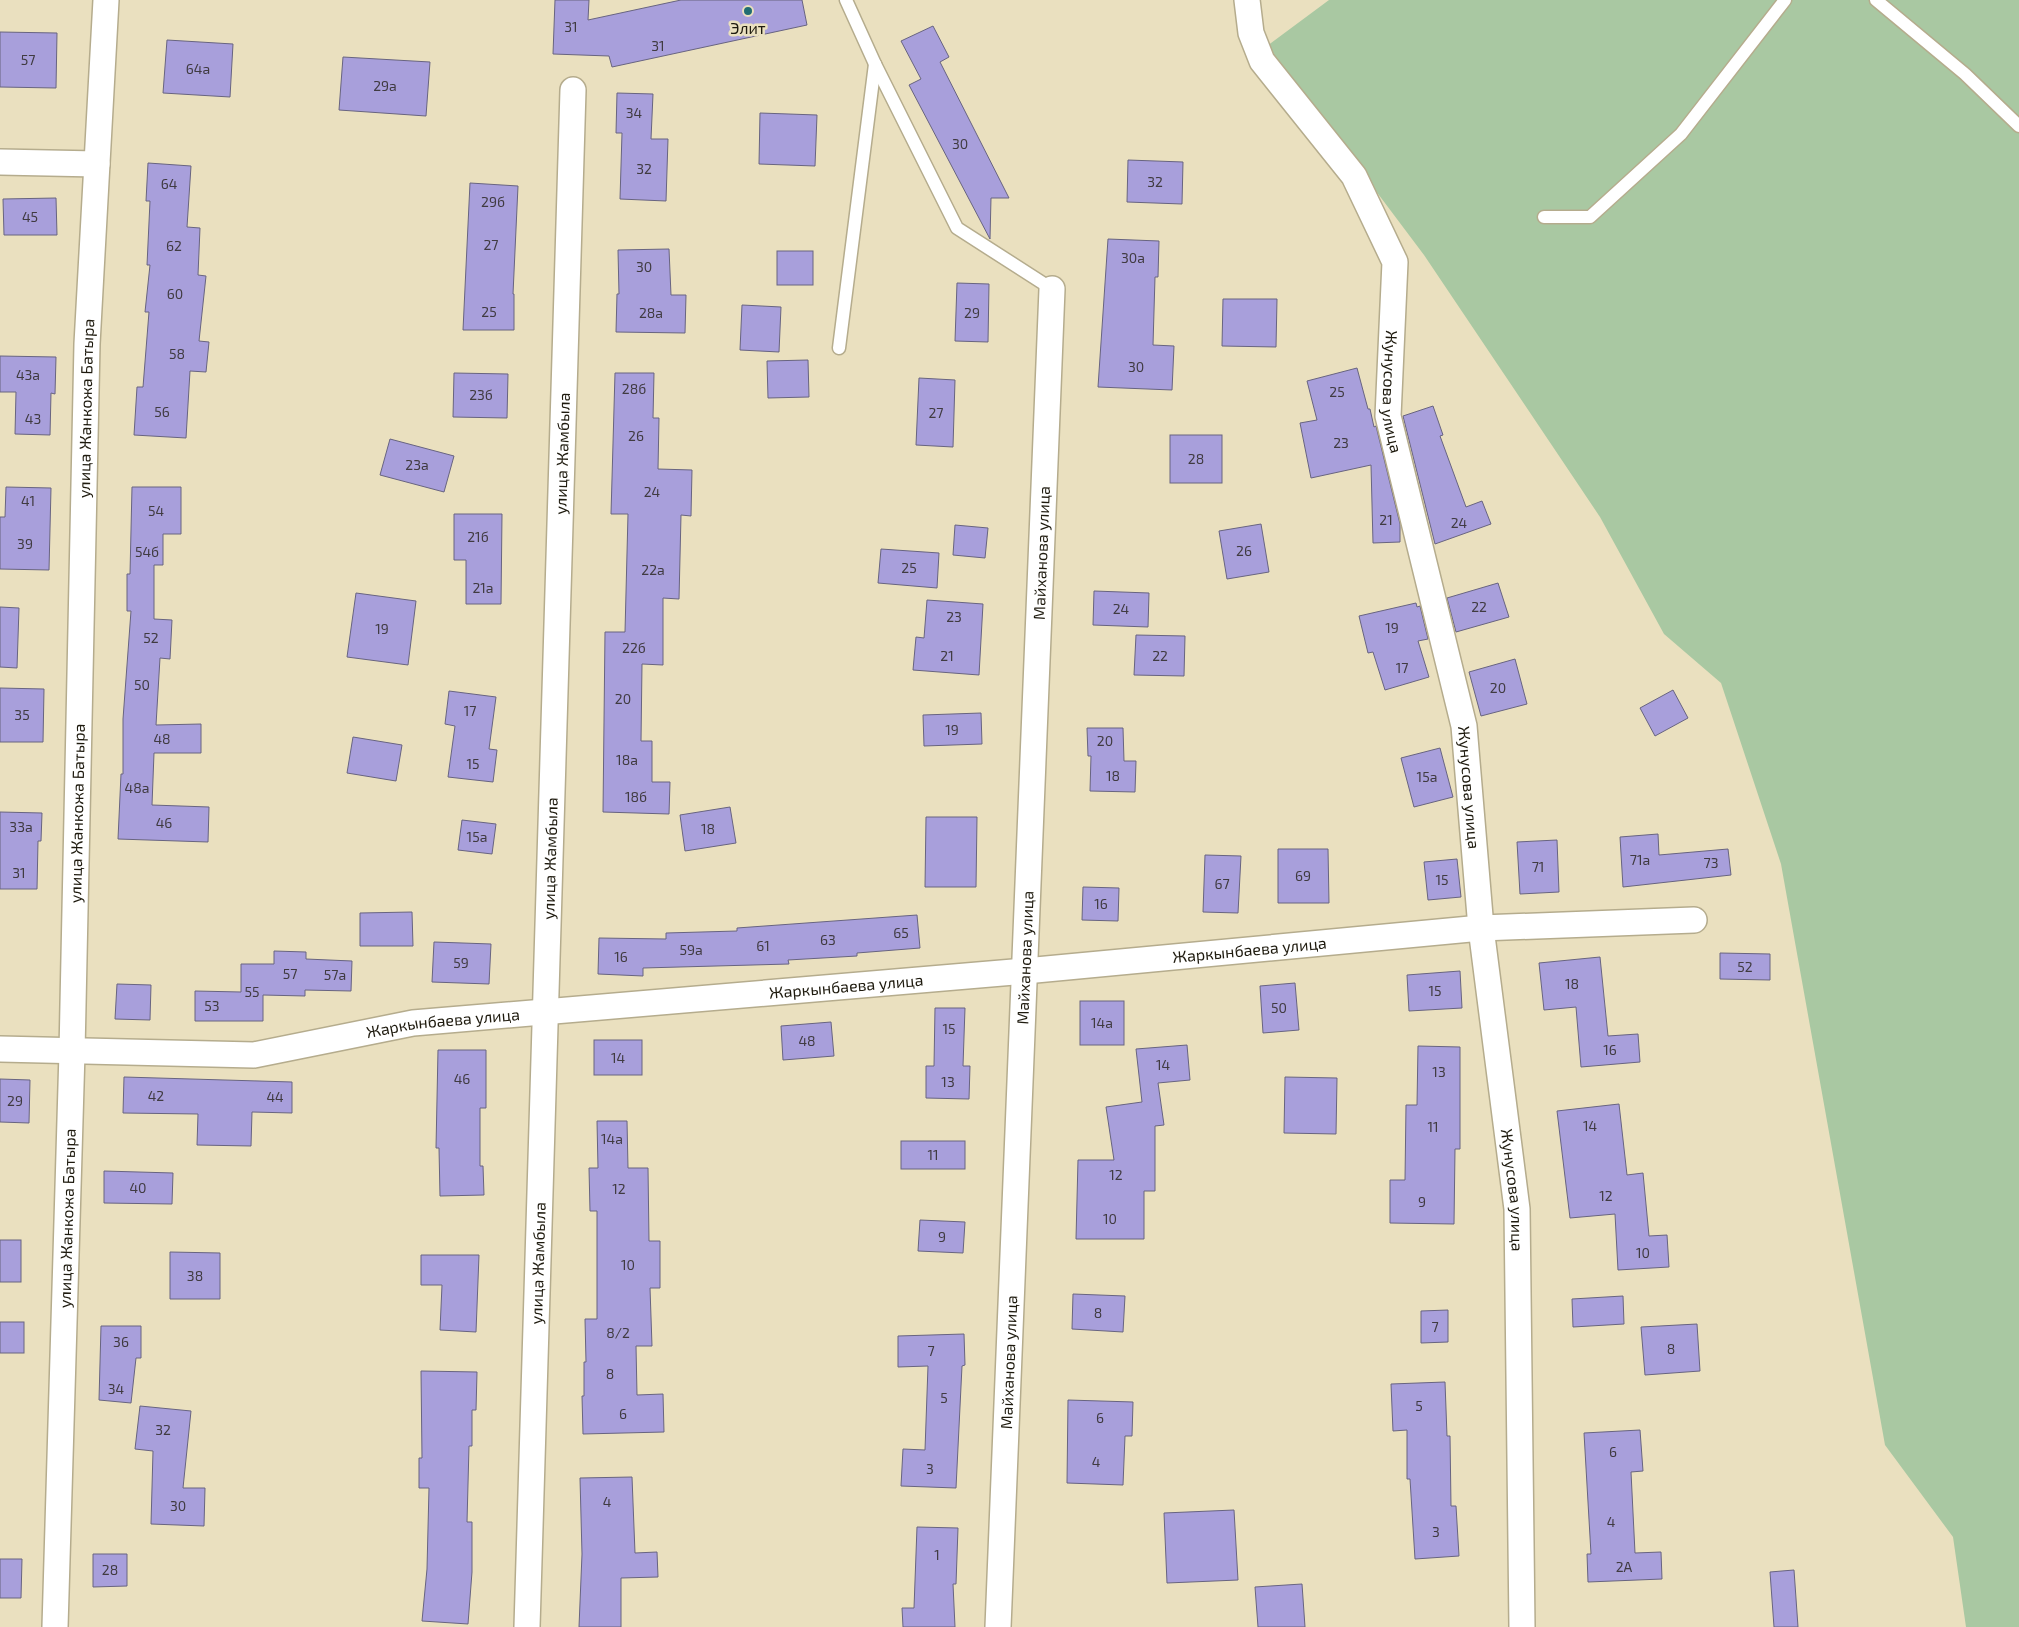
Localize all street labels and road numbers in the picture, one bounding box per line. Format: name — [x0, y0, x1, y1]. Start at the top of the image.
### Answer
street label: улица Жанкожа Батыра — [74, 318, 97, 498]
street label: Жунусова улица — [1378, 330, 1407, 455]
street label: улица Жамбыла — [550, 392, 573, 515]
street label: Майханова улица — [1029, 485, 1053, 620]
street label: улица Жанкожа Батыра — [65, 723, 88, 903]
street label: Жунусова улица — [1455, 725, 1484, 850]
street label: улица Жамбыла — [538, 797, 561, 920]
street label: Майханова улица — [1012, 890, 1037, 1025]
street label: Жаркынбаева улица — [1172, 933, 1327, 966]
street label: Жаркынбаева улица — [768, 970, 924, 1002]
street label: Жаркынбаева улица — [364, 1004, 521, 1041]
street label: Жунусова улица — [1498, 1127, 1528, 1252]
street label: улица Жанкожа Батыра — [54, 1128, 79, 1308]
street label: улица Жамбыла — [526, 1202, 549, 1325]
street label: Майханова улица — [996, 1295, 1020, 1430]

